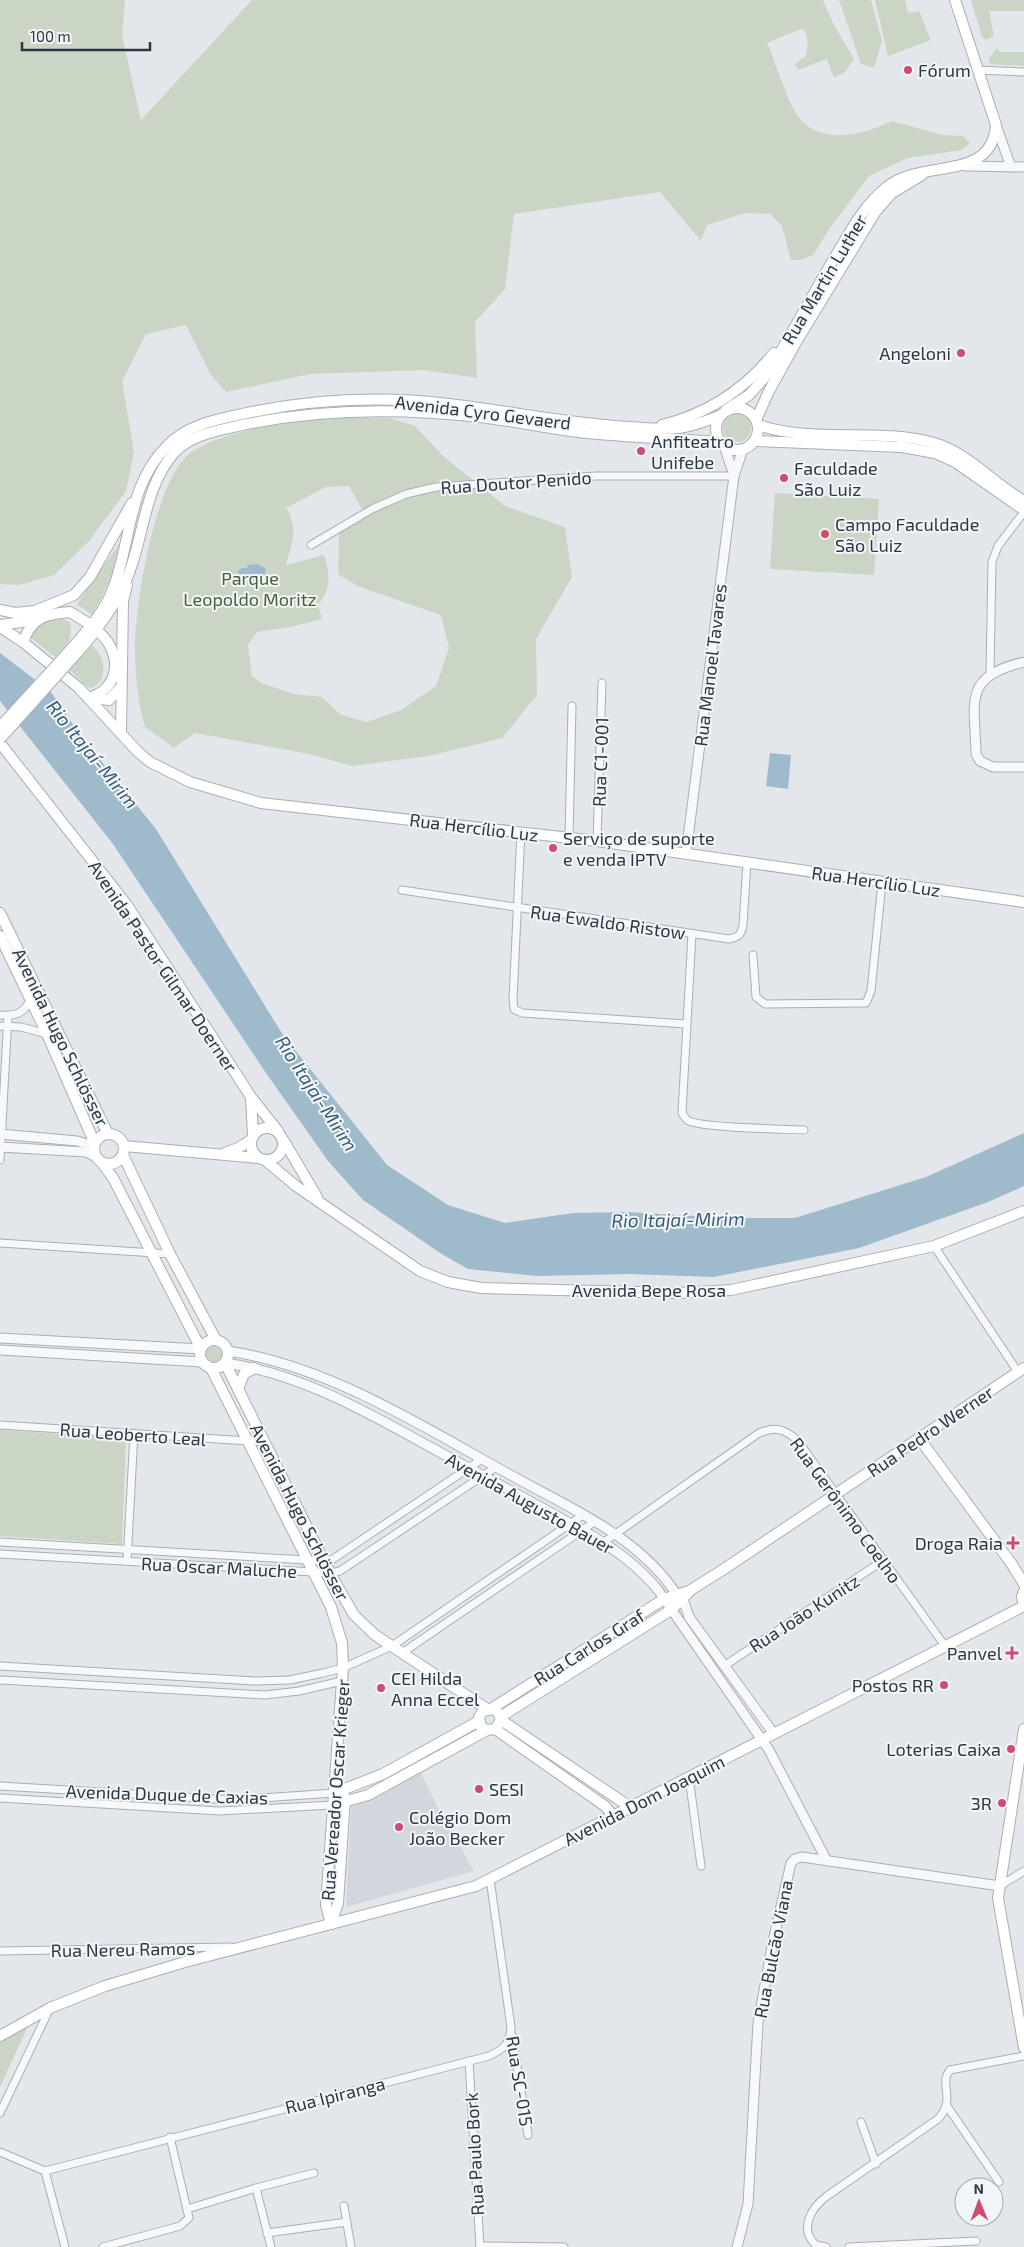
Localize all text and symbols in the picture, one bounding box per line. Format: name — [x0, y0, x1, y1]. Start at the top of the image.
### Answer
scale bar — [22, 20, 150, 52]
text: 100 m — [30, 27, 71, 45]
place label: Fórum — [918, 59, 971, 81]
marker: Fórum — [902, 64, 914, 76]
street label: Rua Martin Luther — [777, 210, 871, 348]
place label: Angeloni — [879, 342, 951, 364]
marker: Angeloni — [955, 347, 967, 359]
street label: Avenida Cyro Gevaerd — [394, 390, 572, 434]
place label: Anfiteatro Unifebe — [651, 430, 734, 473]
marker: Anfiteatro Unifebe — [635, 445, 647, 457]
place label: Faculdade São Luiz — [794, 457, 878, 500]
street label: Rua Doutor Penido — [440, 466, 592, 498]
marker: Faculdade São Luiz — [778, 472, 790, 484]
place label: Campo Faculdade São Luiz — [835, 513, 979, 556]
marker: Campo Faculdade São Luiz — [819, 528, 831, 540]
park label: Parque Leopoldo Moritz — [183, 567, 317, 610]
street label: Rua Manoel Tavares — [689, 582, 731, 748]
water label: Rio Itajaí-Mirim — [42, 695, 144, 813]
street label: Rua C1-001 — [587, 717, 613, 807]
street label: Rua Hercílio Luz — [408, 808, 540, 846]
place label: Serviço de suporte e venda IPTV — [563, 827, 715, 870]
marker: Serviço de suporte e venda IPTV — [547, 842, 559, 854]
street label: Avenida Pastor Gilmar Doerner — [84, 856, 242, 1076]
street label: Rua Hercílio Luz — [810, 861, 942, 901]
street label: Rua Ewaldo Ristow — [529, 900, 687, 944]
street label: Avenida Hugo Schlösser — [8, 944, 114, 1130]
water label: Rio Itajaí-Mirim — [271, 1031, 363, 1155]
water label: Rio Itajaí-Mirim — [611, 1206, 745, 1232]
street label: Avenida Bepe Rosa — [572, 1279, 726, 1301]
street label: Rua Pedro Werner — [863, 1381, 997, 1481]
street label: Rua Leoberto Leal — [59, 1418, 208, 1450]
street label: Avenida Hugo Schlösser — [246, 1420, 354, 1604]
street label: Rua Gerônimo Coelho — [786, 1433, 906, 1587]
street label: Avenida Augusto Bauer — [442, 1448, 618, 1558]
place label: Droga Raia — [915, 1532, 1003, 1554]
marker: Droga Raia — [1007, 1537, 1019, 1549]
street label: Rua Oscar Maluche — [140, 1552, 298, 1582]
street label: Rua João Kunitz — [745, 1569, 863, 1657]
street label: Rua Carlos Graf — [529, 1604, 649, 1690]
place label: Panvel — [947, 1642, 1003, 1664]
marker: Panvel — [1006, 1647, 1018, 1659]
place label: CEI Hilda Anna Eccel — [391, 1667, 480, 1710]
place label: Postos RR — [852, 1674, 934, 1696]
street label: Rua Vereador Oscar Krieger — [316, 1678, 354, 1902]
marker: Postos RR — [938, 1679, 950, 1691]
marker: CEI Hilda Anna Eccel — [375, 1682, 387, 1694]
place label: Loterias Caixa — [886, 1738, 1001, 1760]
marker: Loterias Caixa — [1005, 1743, 1017, 1755]
street label: Avenida Dom Joaquim — [560, 1750, 728, 1850]
place label: SESI — [489, 1778, 524, 1800]
street label: Avenida Duque de Caxias — [65, 1779, 269, 1809]
marker: SESI — [473, 1783, 485, 1795]
place label: 3R — [971, 1792, 992, 1814]
marker: 3R — [996, 1797, 1008, 1809]
place label: Colégio Dom João Becker — [409, 1806, 511, 1849]
marker: Colégio Dom João Becker — [393, 1821, 405, 1833]
street label: Rua Bulcão Viana — [749, 1878, 797, 2020]
street label: Rua Nereu Ramos — [50, 1937, 196, 1961]
street label: Rua SC-015 — [502, 2034, 538, 2128]
street label: Rua Ipiranga — [283, 2072, 387, 2118]
street label: Rua Paulo Bork — [460, 2092, 488, 2216]
north arrow — [954, 2177, 1004, 2227]
text: N — [974, 2180, 984, 2197]

